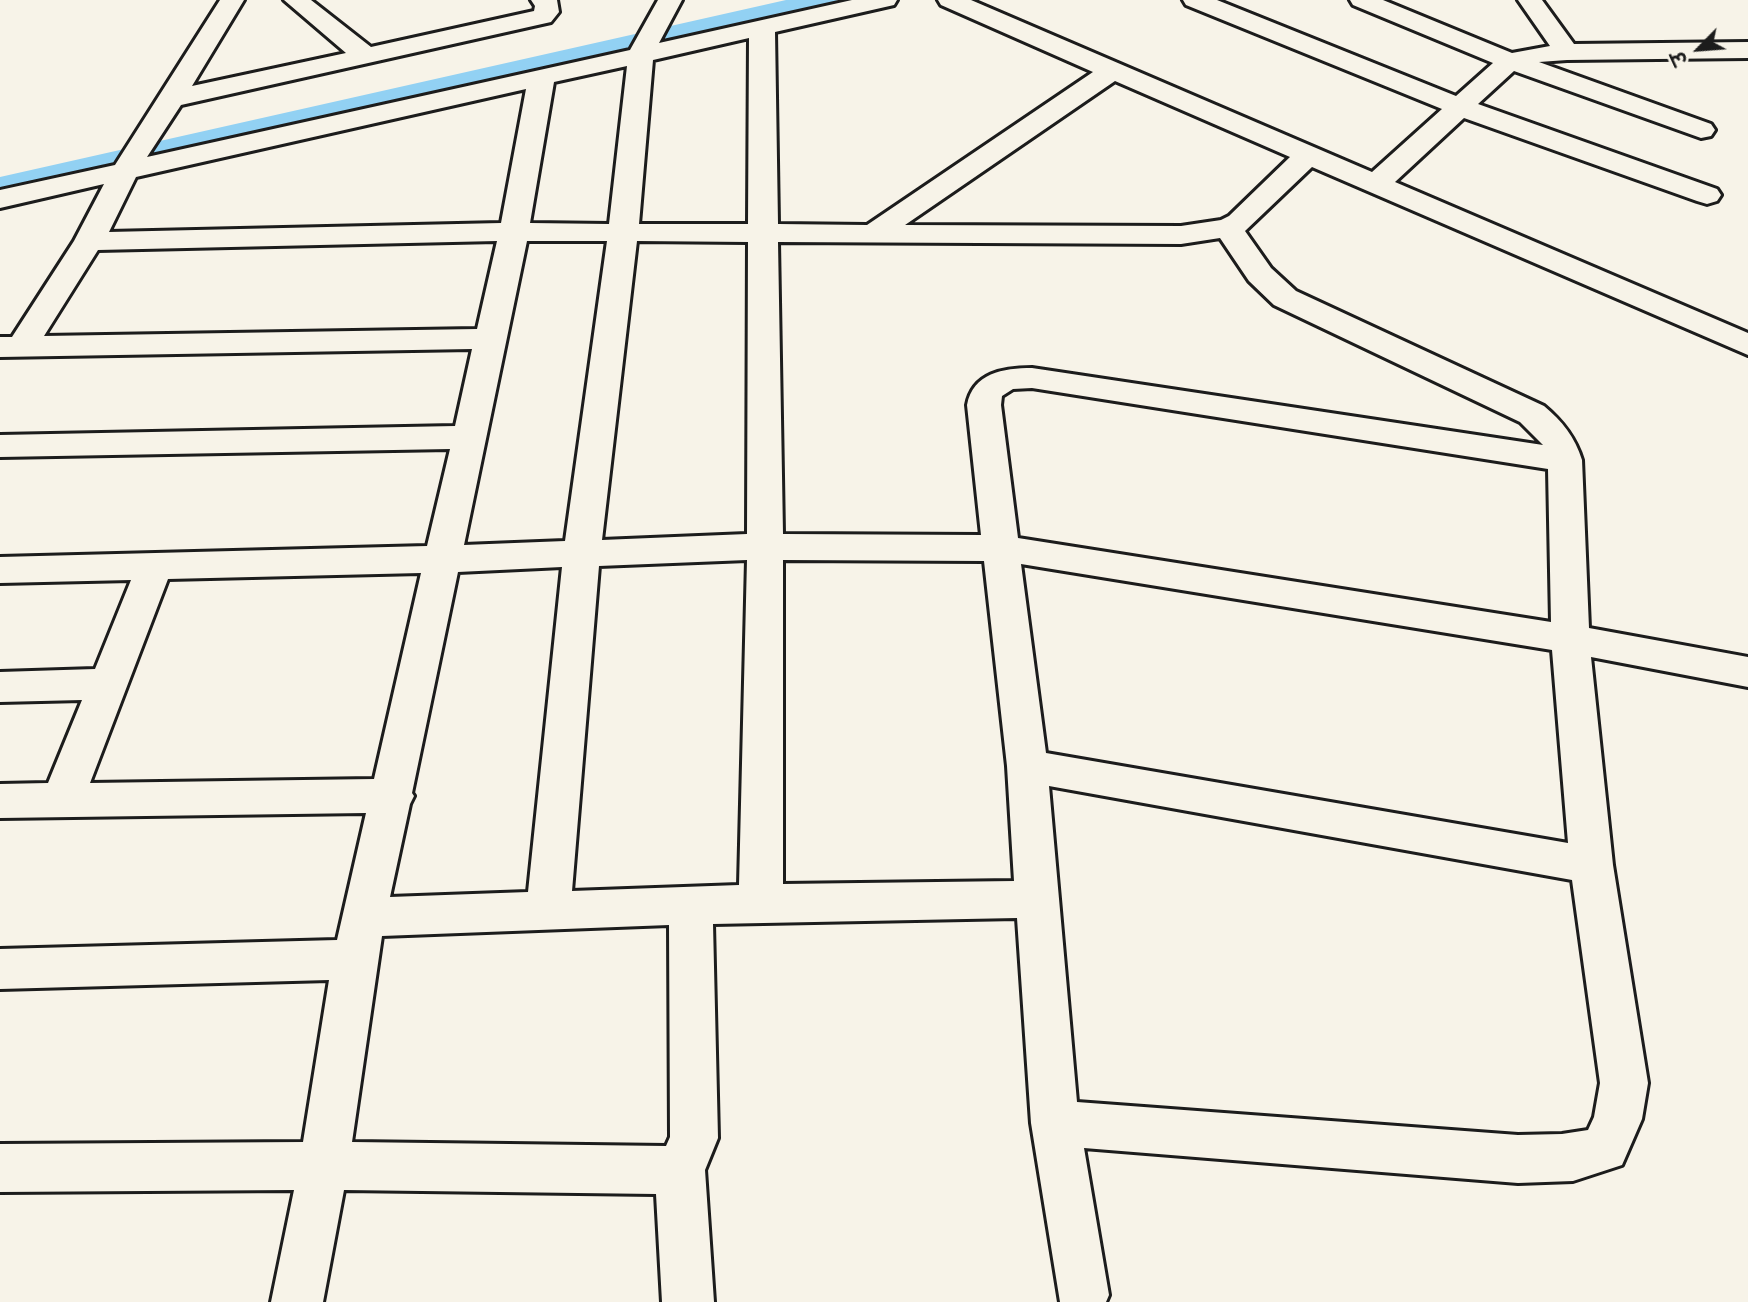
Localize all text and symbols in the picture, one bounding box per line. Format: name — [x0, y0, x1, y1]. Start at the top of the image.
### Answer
north arrow — [1664, 14, 1734, 84]
text: उ — [1662, 45, 1697, 71]

